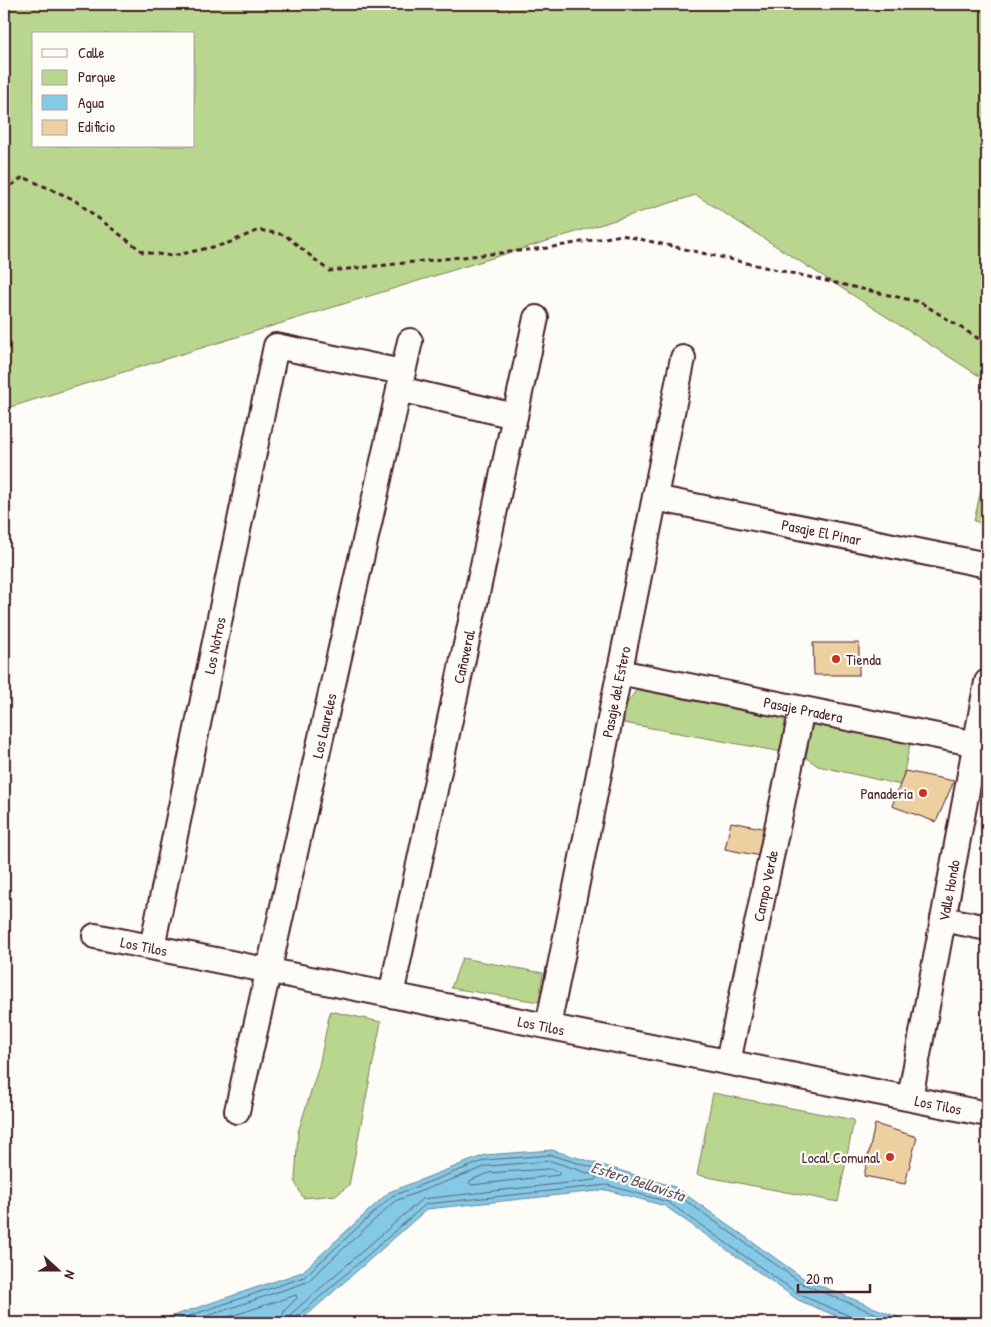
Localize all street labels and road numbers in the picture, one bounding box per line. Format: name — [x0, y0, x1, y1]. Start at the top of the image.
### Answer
street label: Pasaje El Pinar — [780, 513, 864, 550]
street label: Los Notros — [198, 615, 230, 676]
street label: Cañaveral — [447, 628, 479, 686]
street label: Pasaje del Estero — [596, 644, 635, 739]
street label: Los Laureles — [306, 691, 341, 760]
street label: Pasaje Pradera — [762, 691, 845, 727]
street label: Campo Verde — [747, 848, 783, 923]
street label: Valle Hondo — [932, 858, 964, 923]
street label: Los Tilos — [119, 931, 169, 961]
street label: Los Tilos — [516, 1010, 567, 1040]
street label: Los Tilos — [913, 1089, 964, 1119]

